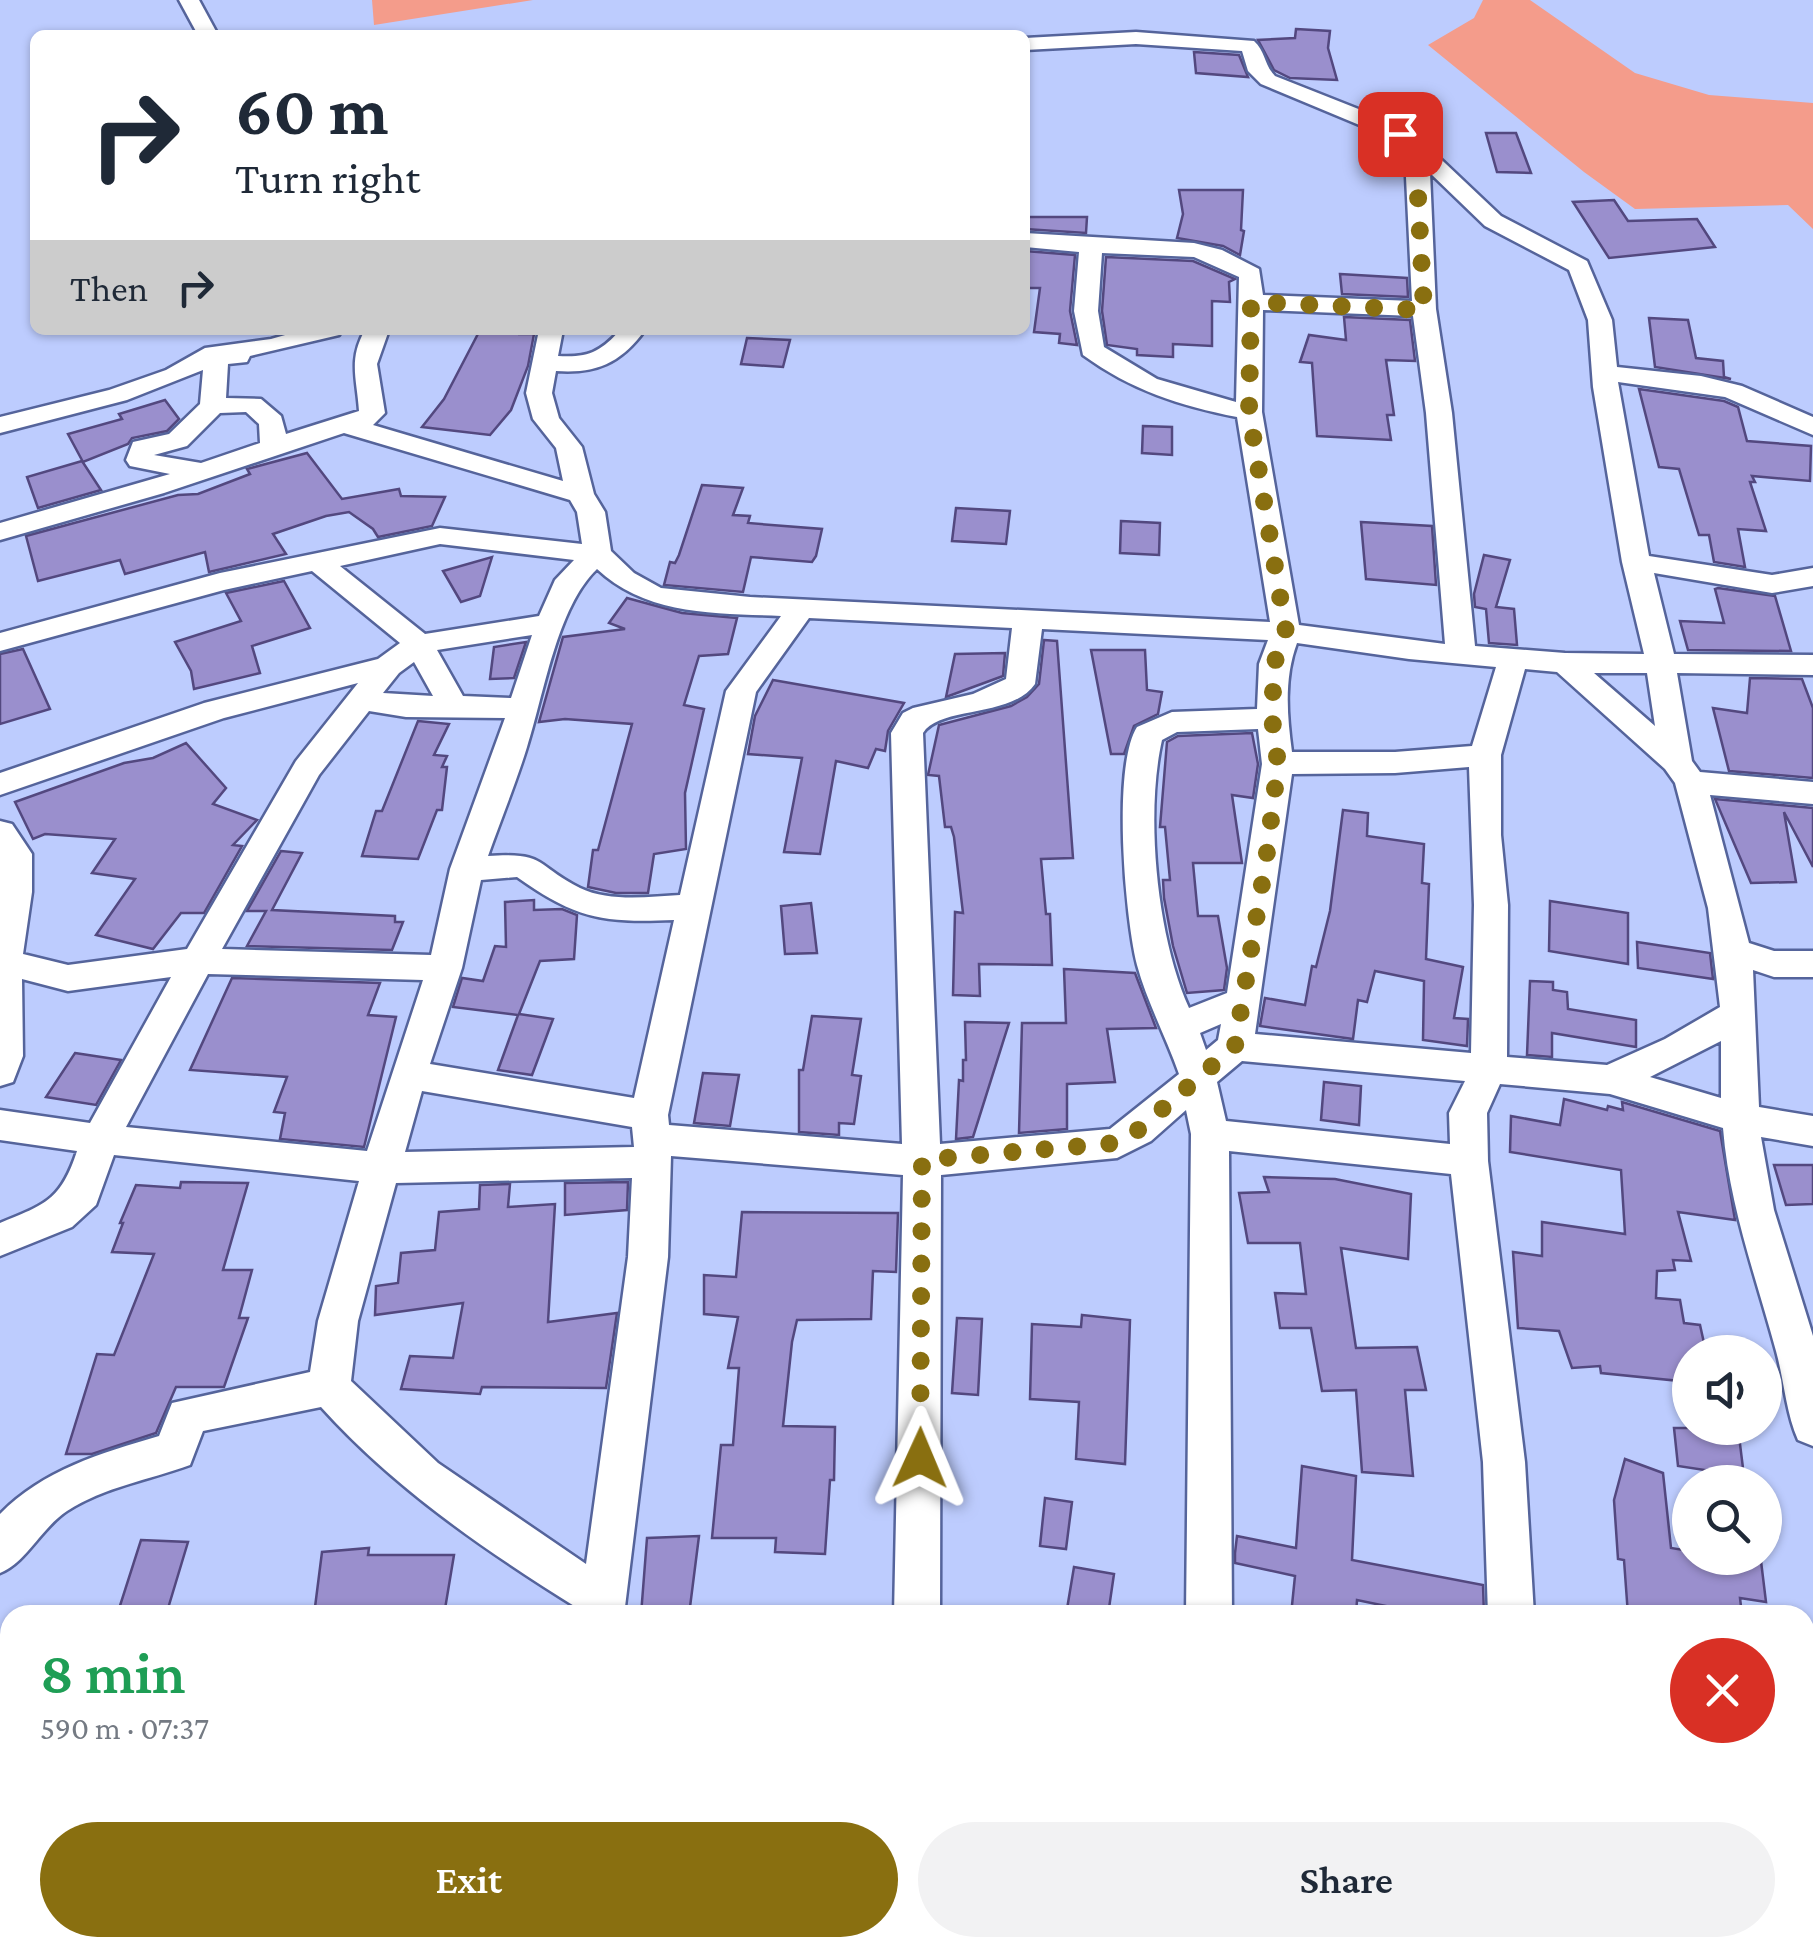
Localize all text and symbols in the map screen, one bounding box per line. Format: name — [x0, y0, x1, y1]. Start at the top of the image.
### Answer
icon: right — [70, 70, 200, 200]
text: 60 m — [235, 71, 388, 149]
pin — [1358, 92, 1443, 177]
icon: arrive — [1373, 107, 1428, 162]
text: Turn right — [235, 153, 420, 203]
icon: right — [168, 260, 223, 315]
text: Then — [70, 267, 148, 309]
map controls — [1672, 1335, 1782, 1575]
button: sound — [1672, 1335, 1782, 1445]
position arrow — [868, 1406, 972, 1510]
button: search — [1672, 1465, 1782, 1575]
button: close — [1670, 1638, 1775, 1743]
text: 8 min — [40, 1639, 186, 1706]
text: 590 m · 07:37 — [40, 1710, 209, 1746]
button: Exit — [40, 1822, 898, 1937]
button: Share — [918, 1822, 1775, 1937]

